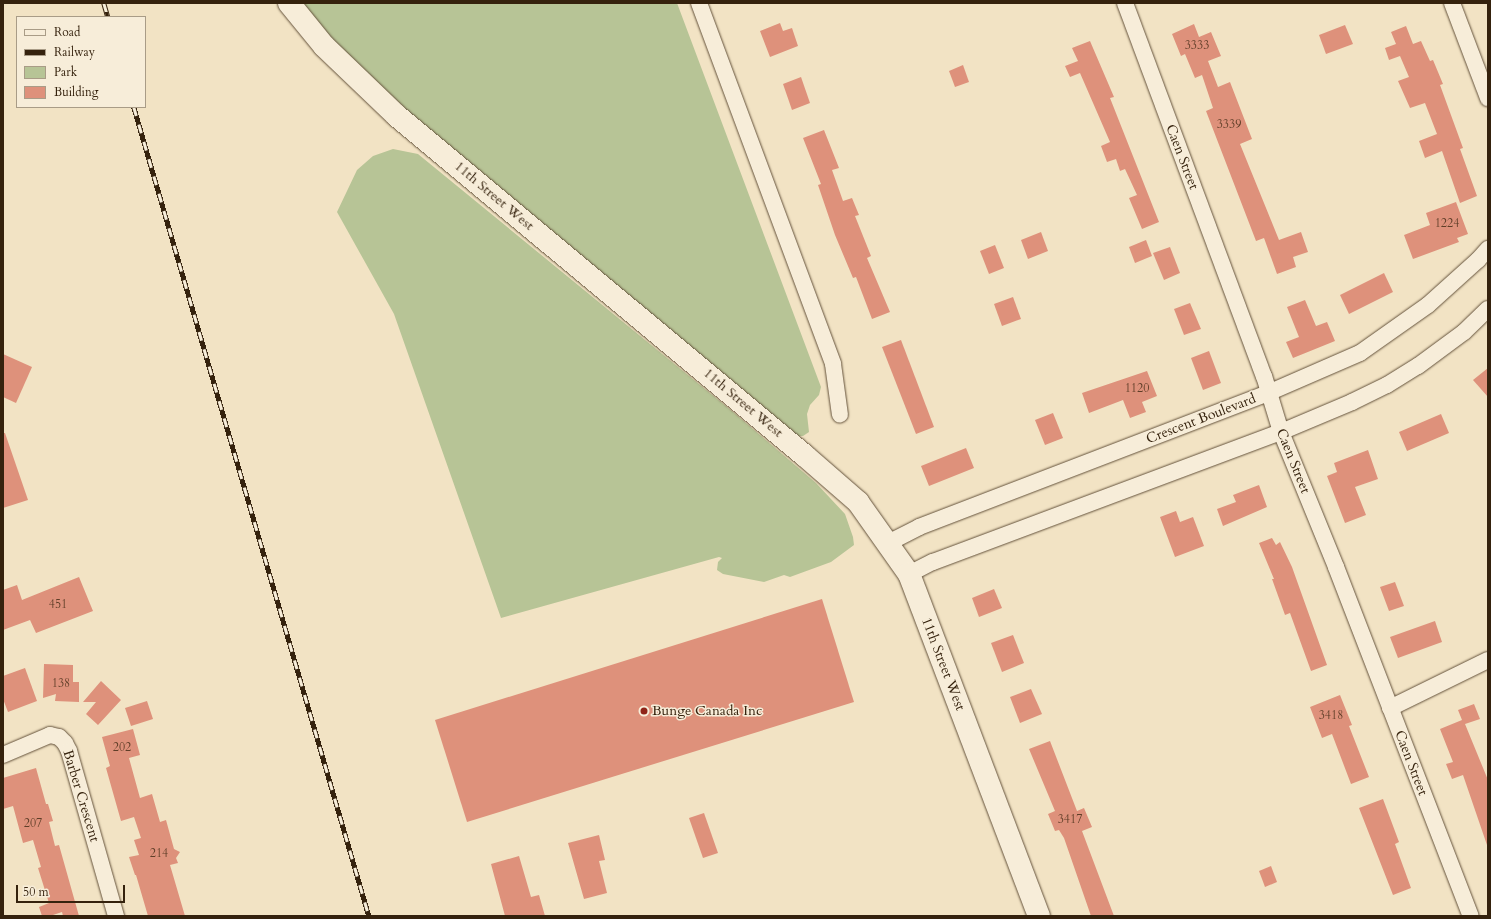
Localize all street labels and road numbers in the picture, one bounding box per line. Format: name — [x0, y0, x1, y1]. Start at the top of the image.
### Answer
street label: Caen Street — [1162, 122, 1202, 192]
street label: 11th Street West — [451, 158, 537, 234]
street label: 11th Street West — [700, 365, 786, 441]
street label: Crescent Boulevard — [1144, 390, 1258, 448]
street label: Caen Street — [1272, 426, 1314, 496]
street label: 11th Street West — [917, 615, 969, 713]
street label: Caen Street — [1391, 728, 1431, 798]
street label: Barber Crescent — [59, 748, 103, 844]

